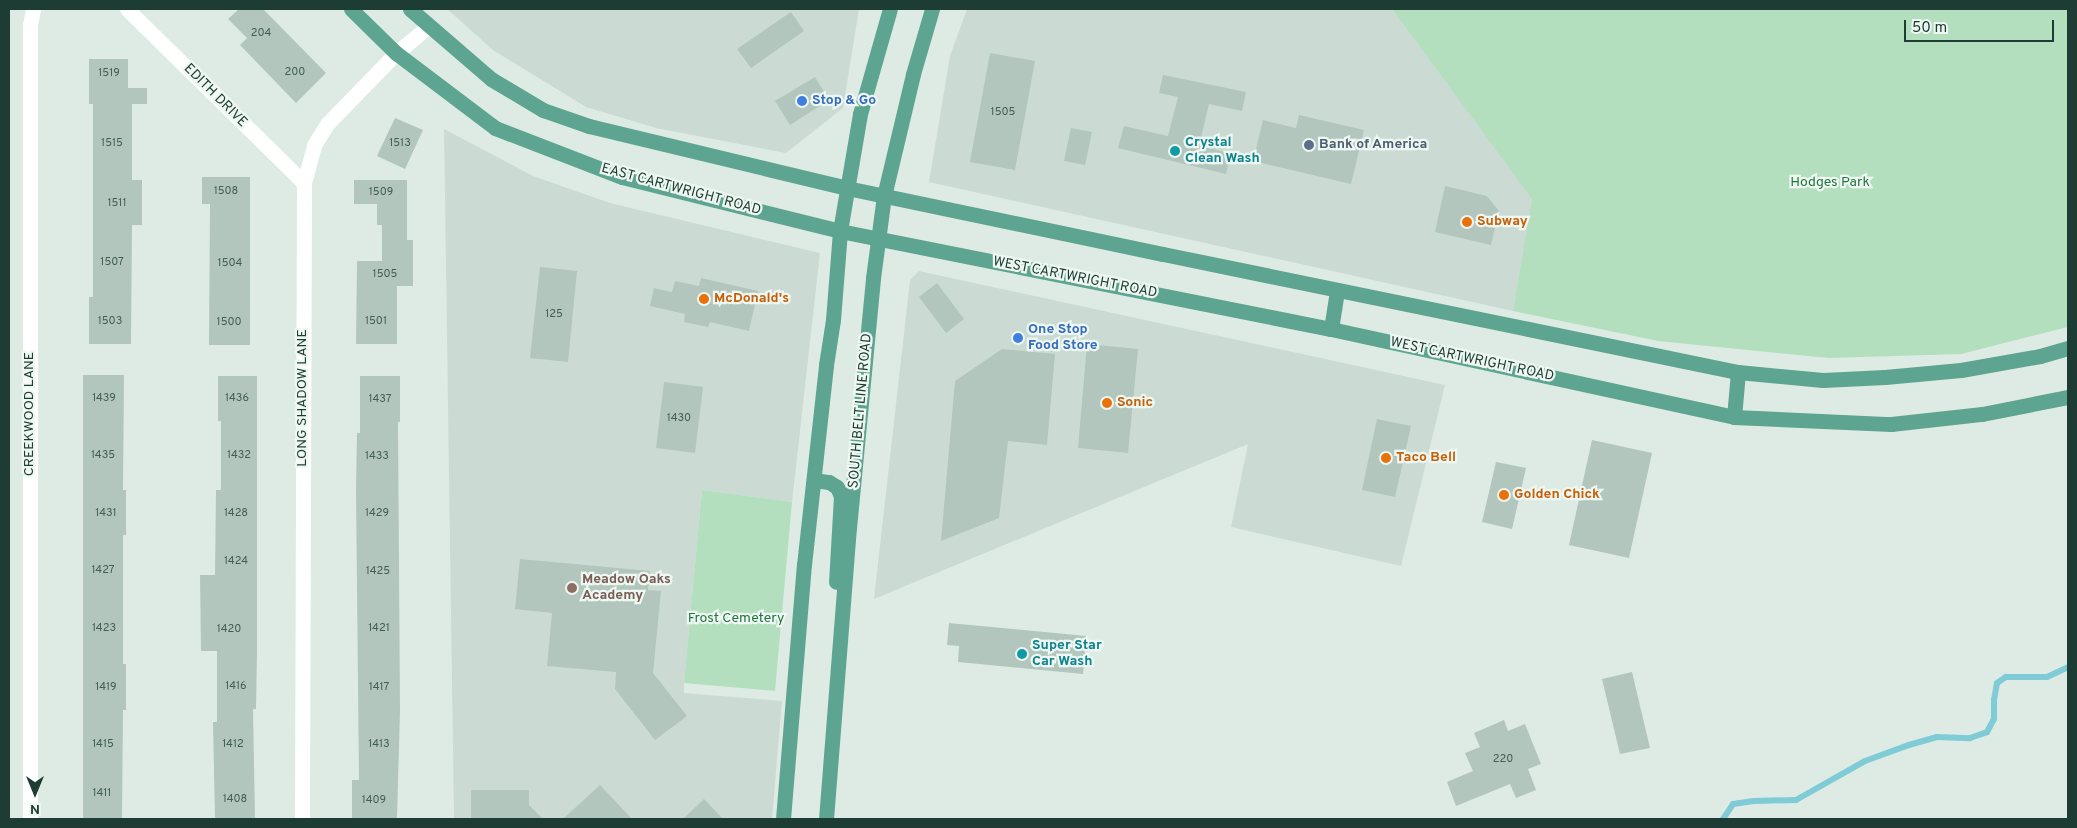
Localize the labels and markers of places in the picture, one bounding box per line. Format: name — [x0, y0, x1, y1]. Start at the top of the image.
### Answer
place label: Stop & Go — [812, 93, 876, 109]
marker: Stop & Go — [796, 95, 808, 107]
place label: Crystal Clean Wash — [1185, 135, 1260, 168]
place label: Bank of America — [1319, 137, 1428, 153]
marker: Bank of America — [1303, 139, 1315, 151]
marker: Crystal Clean Wash — [1169, 145, 1181, 157]
place label: Subway — [1477, 214, 1528, 230]
marker: Subway — [1461, 216, 1473, 228]
place label: McDonald's — [714, 291, 789, 307]
marker: McDonald's — [698, 293, 710, 305]
place label: One Stop Food Store — [1028, 322, 1098, 354]
marker: One Stop Food Store — [1012, 332, 1024, 344]
place label: Sonic — [1117, 395, 1153, 411]
marker: Sonic — [1101, 397, 1113, 409]
place label: Taco Bell — [1396, 450, 1456, 466]
marker: Taco Bell — [1380, 452, 1392, 464]
place label: Golden Chick — [1514, 487, 1600, 503]
marker: Golden Chick — [1498, 489, 1510, 501]
place label: Meadow Oaks Academy — [582, 572, 671, 604]
marker: Meadow Oaks Academy — [566, 582, 578, 594]
place label: Super Star Car Wash — [1032, 638, 1102, 670]
marker: Super Star Car Wash — [1016, 648, 1028, 660]

